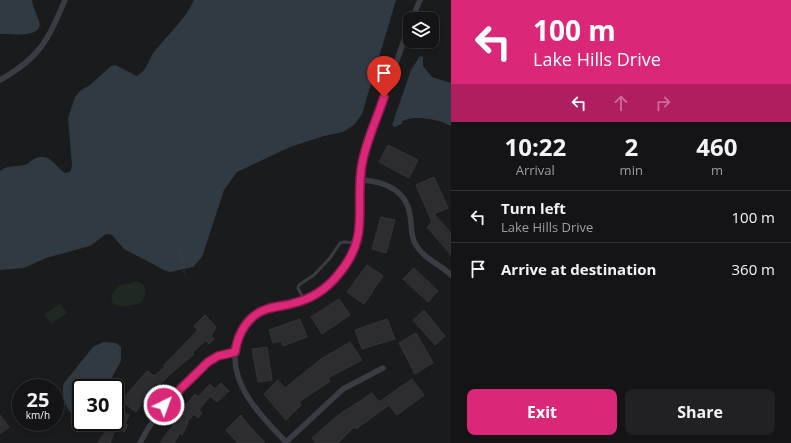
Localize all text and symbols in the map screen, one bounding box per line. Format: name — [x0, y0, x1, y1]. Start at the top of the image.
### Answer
text: 100 m — [533, 11, 616, 49]
map controls — [403, 12, 439, 48]
button: layers — [403, 12, 439, 48]
icon: left — [467, 16, 519, 68]
text: Lake Hills Drive — [533, 47, 661, 71]
pin — [367, 56, 401, 97]
icon: arrive — [373, 62, 395, 84]
icon: left — [568, 92, 590, 114]
icon: ahead — [610, 92, 632, 114]
icon: right — [652, 92, 674, 114]
text: 10:22 — [504, 130, 566, 163]
text: 2 — [624, 130, 638, 163]
text: 460 — [696, 130, 738, 163]
text: Arrival — [516, 161, 555, 179]
text: min — [620, 161, 643, 179]
text: m — [711, 161, 723, 179]
text: Turn left — [501, 198, 566, 218]
icon: left — [467, 206, 489, 228]
text: 100 m — [731, 207, 775, 227]
text: Lake Hills Drive — [501, 218, 593, 236]
icon: arrive — [467, 258, 489, 280]
text: Arrive at destination — [501, 259, 656, 279]
text: 360 m — [731, 259, 775, 279]
speed limit sign: 30 — [72, 379, 124, 431]
position arrow — [143, 384, 185, 426]
text: 25 — [27, 386, 49, 413]
button: Exit — [467, 389, 617, 435]
button: Share — [625, 389, 775, 435]
text: km/h — [26, 408, 50, 422]

